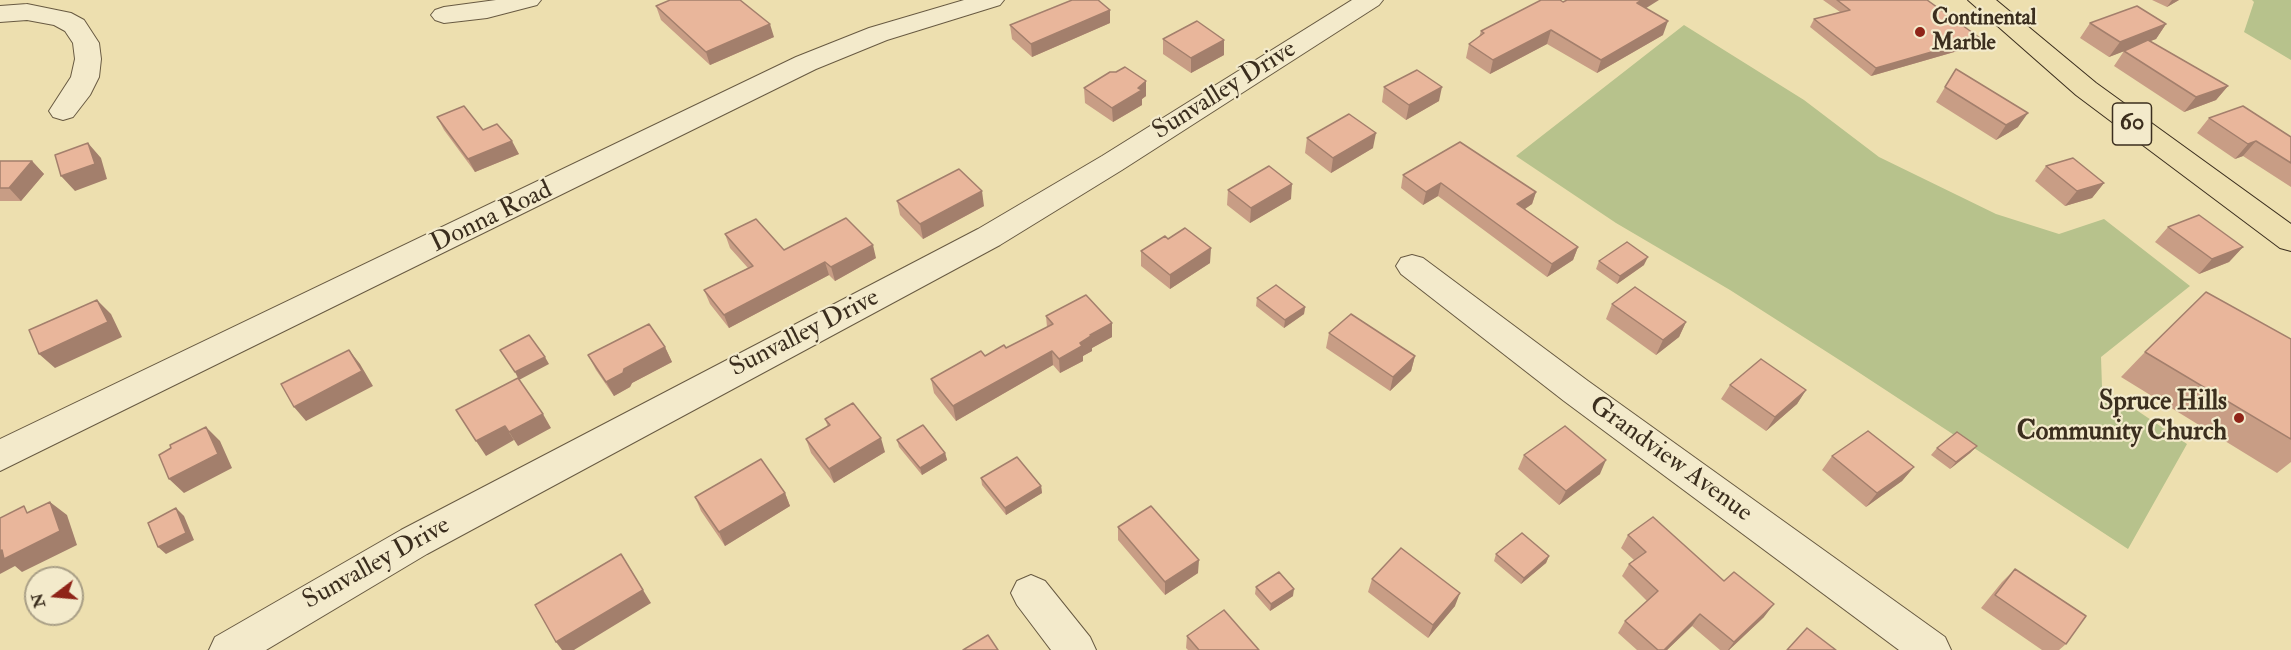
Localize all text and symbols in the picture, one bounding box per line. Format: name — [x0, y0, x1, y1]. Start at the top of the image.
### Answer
place label: Continental Marble — [1932, 6, 2036, 57]
marker: Continental Marble — [1913, 25, 1927, 39]
street label: Sunvalley Drive — [1148, 35, 1302, 147]
road number: 60 — [2112, 103, 2152, 145]
street label: Donna Road — [426, 175, 558, 261]
street label: Sunvalley Drive — [725, 283, 885, 385]
place label: Spruce Hills Community Church — [2017, 387, 2227, 448]
street label: Grandview Avenue — [1582, 390, 1758, 530]
marker: Spruce Hills Community Church — [2232, 411, 2246, 425]
street label: Sunvalley Drive — [298, 511, 456, 617]
north arrow — [24, 566, 84, 626]
text: N — [27, 591, 50, 610]

